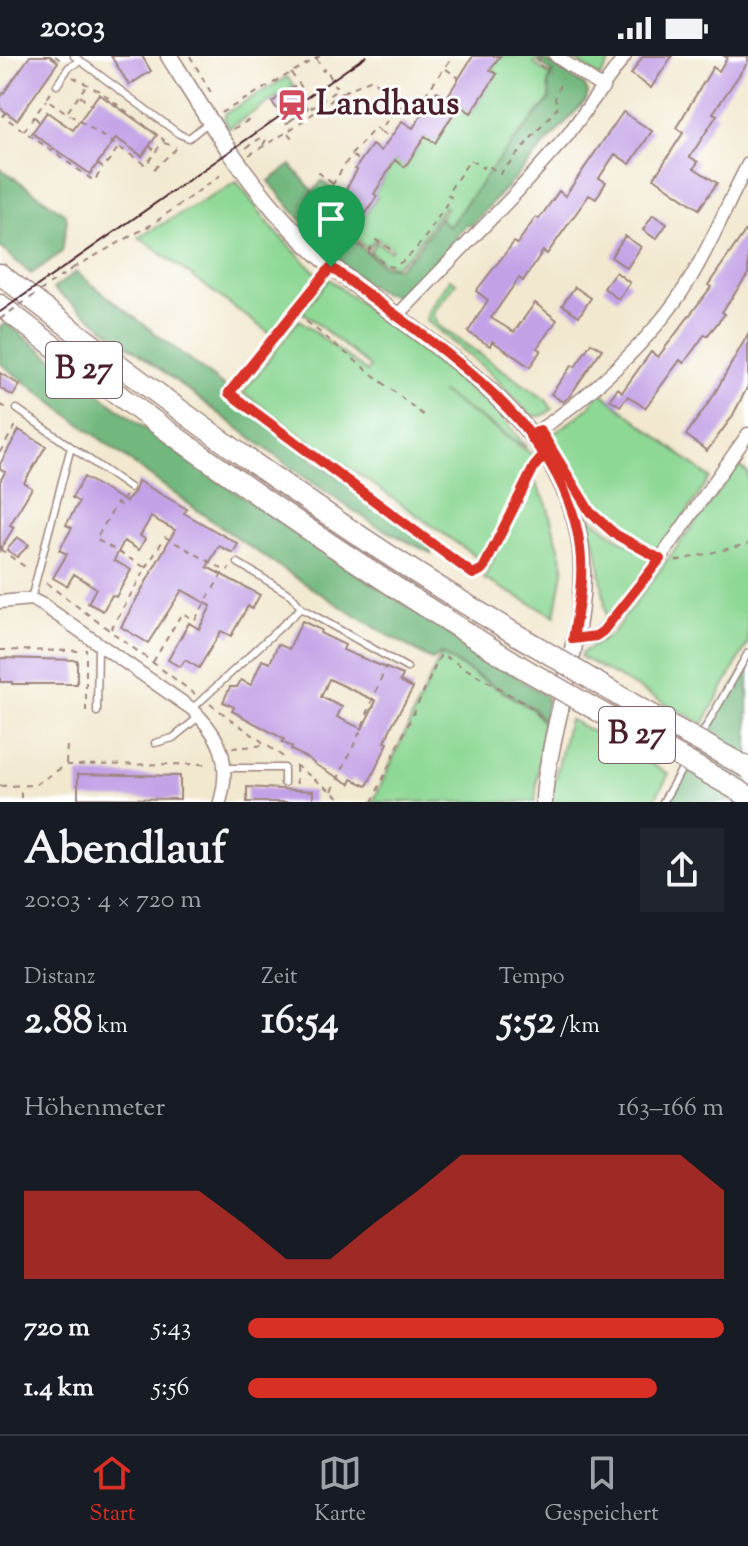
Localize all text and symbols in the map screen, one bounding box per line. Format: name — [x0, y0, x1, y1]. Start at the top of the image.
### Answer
text: 20:03 — [40, 7, 105, 50]
place label: Landhaus — [316, 81, 459, 130]
station icon: Landhaus — [275, 88, 309, 122]
pin — [297, 185, 365, 267]
icon: arrive — [309, 197, 353, 241]
road number: B 27 — [46, 342, 122, 398]
road number: B 27 — [599, 707, 675, 763]
text: Abendlauf — [24, 820, 227, 883]
button: share — [640, 828, 724, 912]
text: 20:03 · 4 × 720 m — [24, 882, 202, 919]
text: Distanz — [24, 962, 95, 994]
text: Zeit — [261, 962, 298, 994]
text: Tempo — [499, 962, 565, 994]
text: 2.88 — [24, 994, 93, 1051]
text: 16:54 — [261, 994, 339, 1051]
text: 5:52 — [499, 994, 555, 1051]
text: km — [93, 1011, 128, 1043]
text: /km — [555, 1011, 600, 1043]
text: Höhenmeter — [24, 1090, 165, 1127]
text: 163–166 m — [618, 1090, 724, 1127]
text: 720 m — [24, 1310, 90, 1347]
text: 5:43 — [152, 1310, 191, 1347]
text: 1.4 km — [24, 1370, 94, 1407]
text: 5:56 — [152, 1370, 189, 1407]
tab: Start — [89, 1451, 136, 1531]
tab: Karte — [314, 1451, 366, 1531]
tab: Gespeichert — [545, 1451, 659, 1531]

